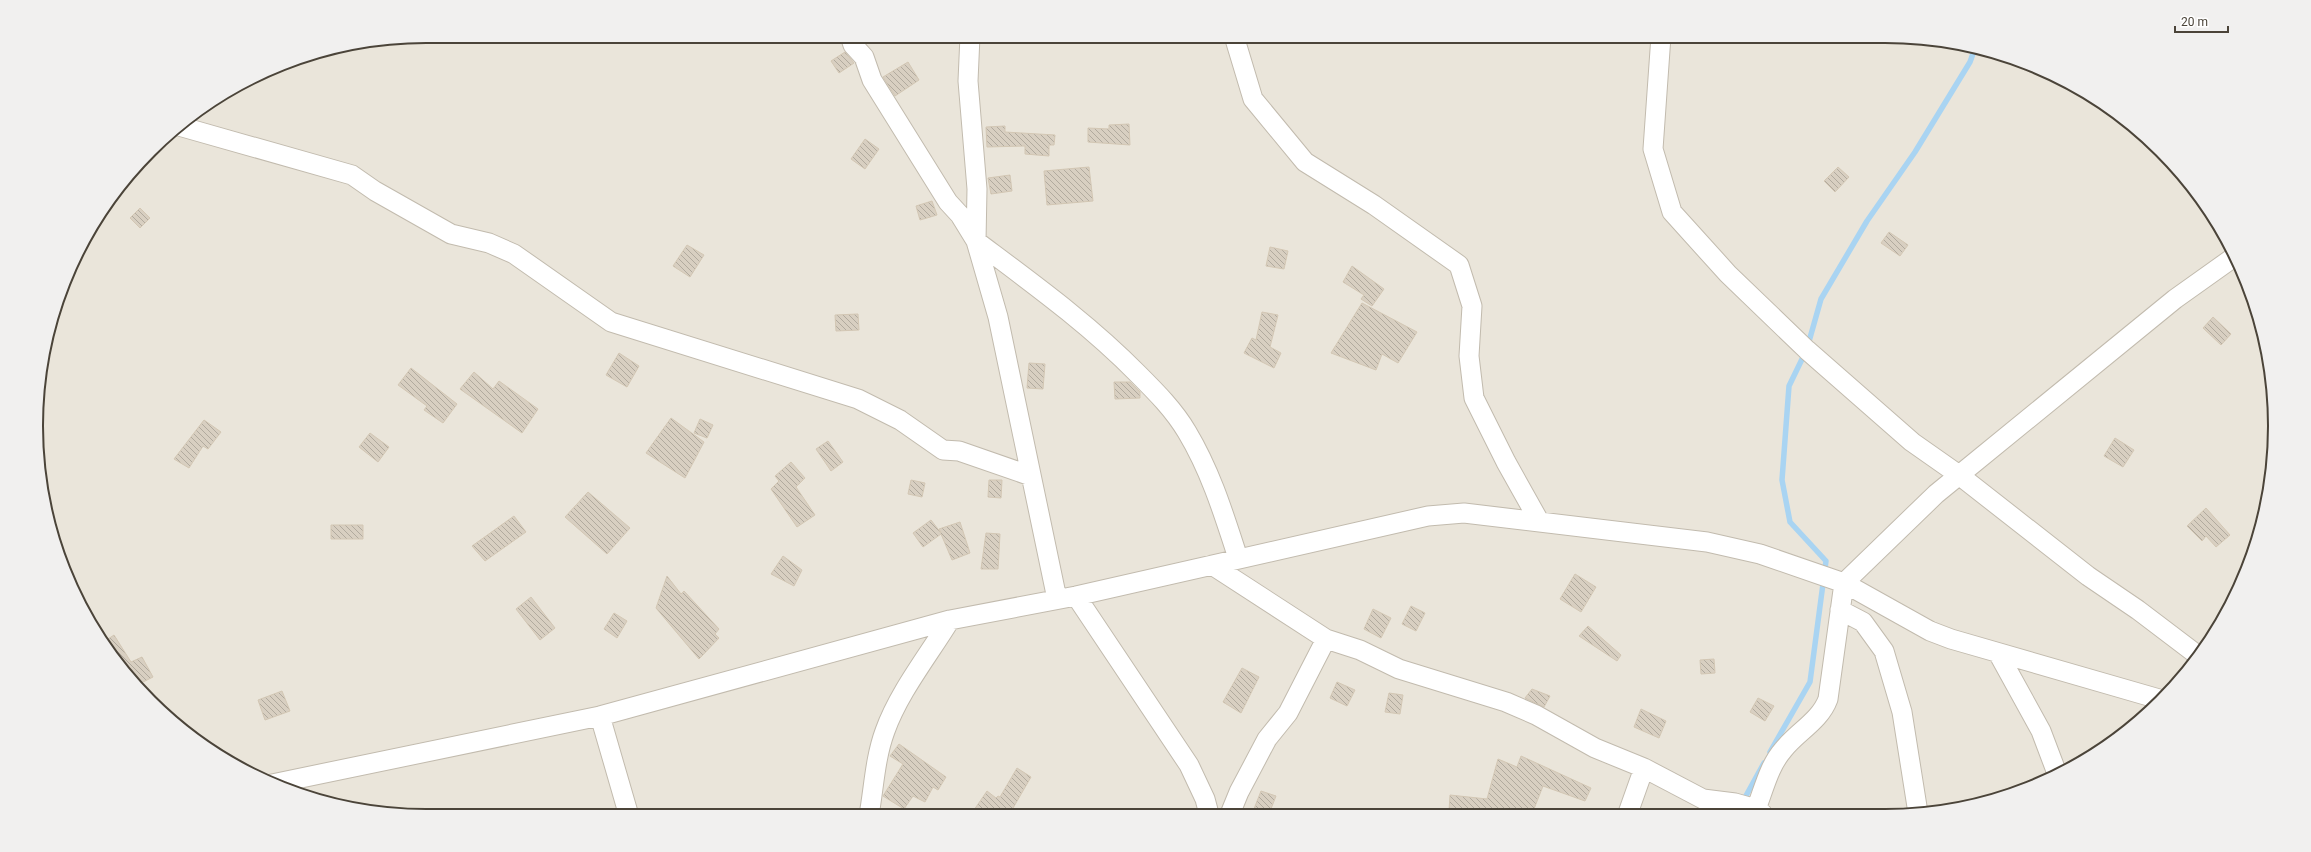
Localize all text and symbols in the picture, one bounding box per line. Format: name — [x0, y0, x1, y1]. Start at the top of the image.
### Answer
scale bar — [2175, 8, 2228, 34]
text: 20 m — [2181, 15, 2208, 29]

